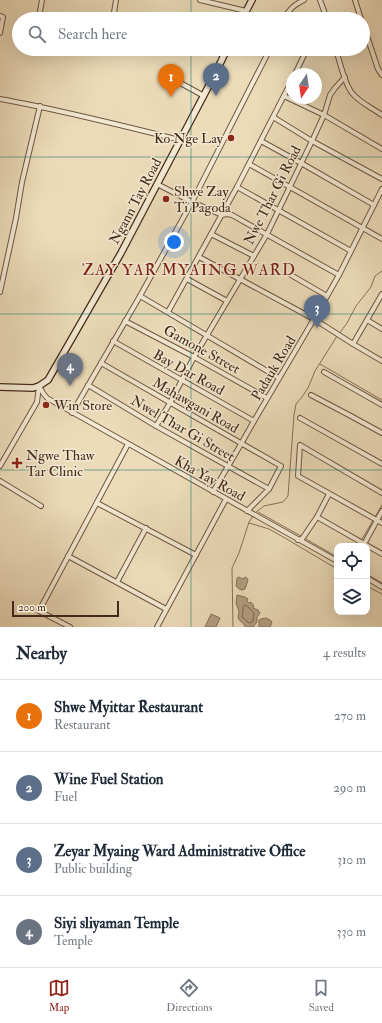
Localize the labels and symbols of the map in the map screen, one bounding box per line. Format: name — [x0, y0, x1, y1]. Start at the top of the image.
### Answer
pin: 2 — [203, 63, 229, 96]
pin: 1 — [158, 64, 184, 97]
north arrow — [286, 68, 322, 104]
place label: Ko Nge Lay — [154, 130, 224, 148]
marker: Ko Nge Lay — [226, 133, 236, 143]
street label: Nwe Thar Gi Road — [240, 143, 305, 248]
street label: Ngann Tay Road — [106, 155, 166, 248]
place label: Shwe Zay Ti Pagoda — [174, 183, 231, 216]
marker: Shwe Zay Ti Pagoda — [161, 194, 171, 204]
your location — [164, 232, 184, 252]
district label: ZAY YAR MYAING WARD — [82, 260, 296, 280]
pin: 3 — [304, 295, 330, 328]
street label: Gamone Street — [161, 321, 243, 378]
street label: Padauk Road — [247, 333, 299, 404]
street label: Bay Dar Road — [150, 346, 227, 400]
pin: 4 — [57, 353, 83, 386]
street label: Mahawgani Road — [150, 374, 242, 437]
street label: Nwel Thar Gi Street — [128, 392, 238, 465]
place label: Win Store — [53, 397, 112, 414]
marker: Win Store — [41, 400, 51, 410]
place label: Ngwe Thaw Tar Clinic — [26, 447, 95, 480]
street label: Kha Yay Road — [171, 452, 248, 506]
marker: Ngwe Thaw Tar Clinic — [11, 457, 23, 469]
scale bar — [12, 599, 119, 618]

